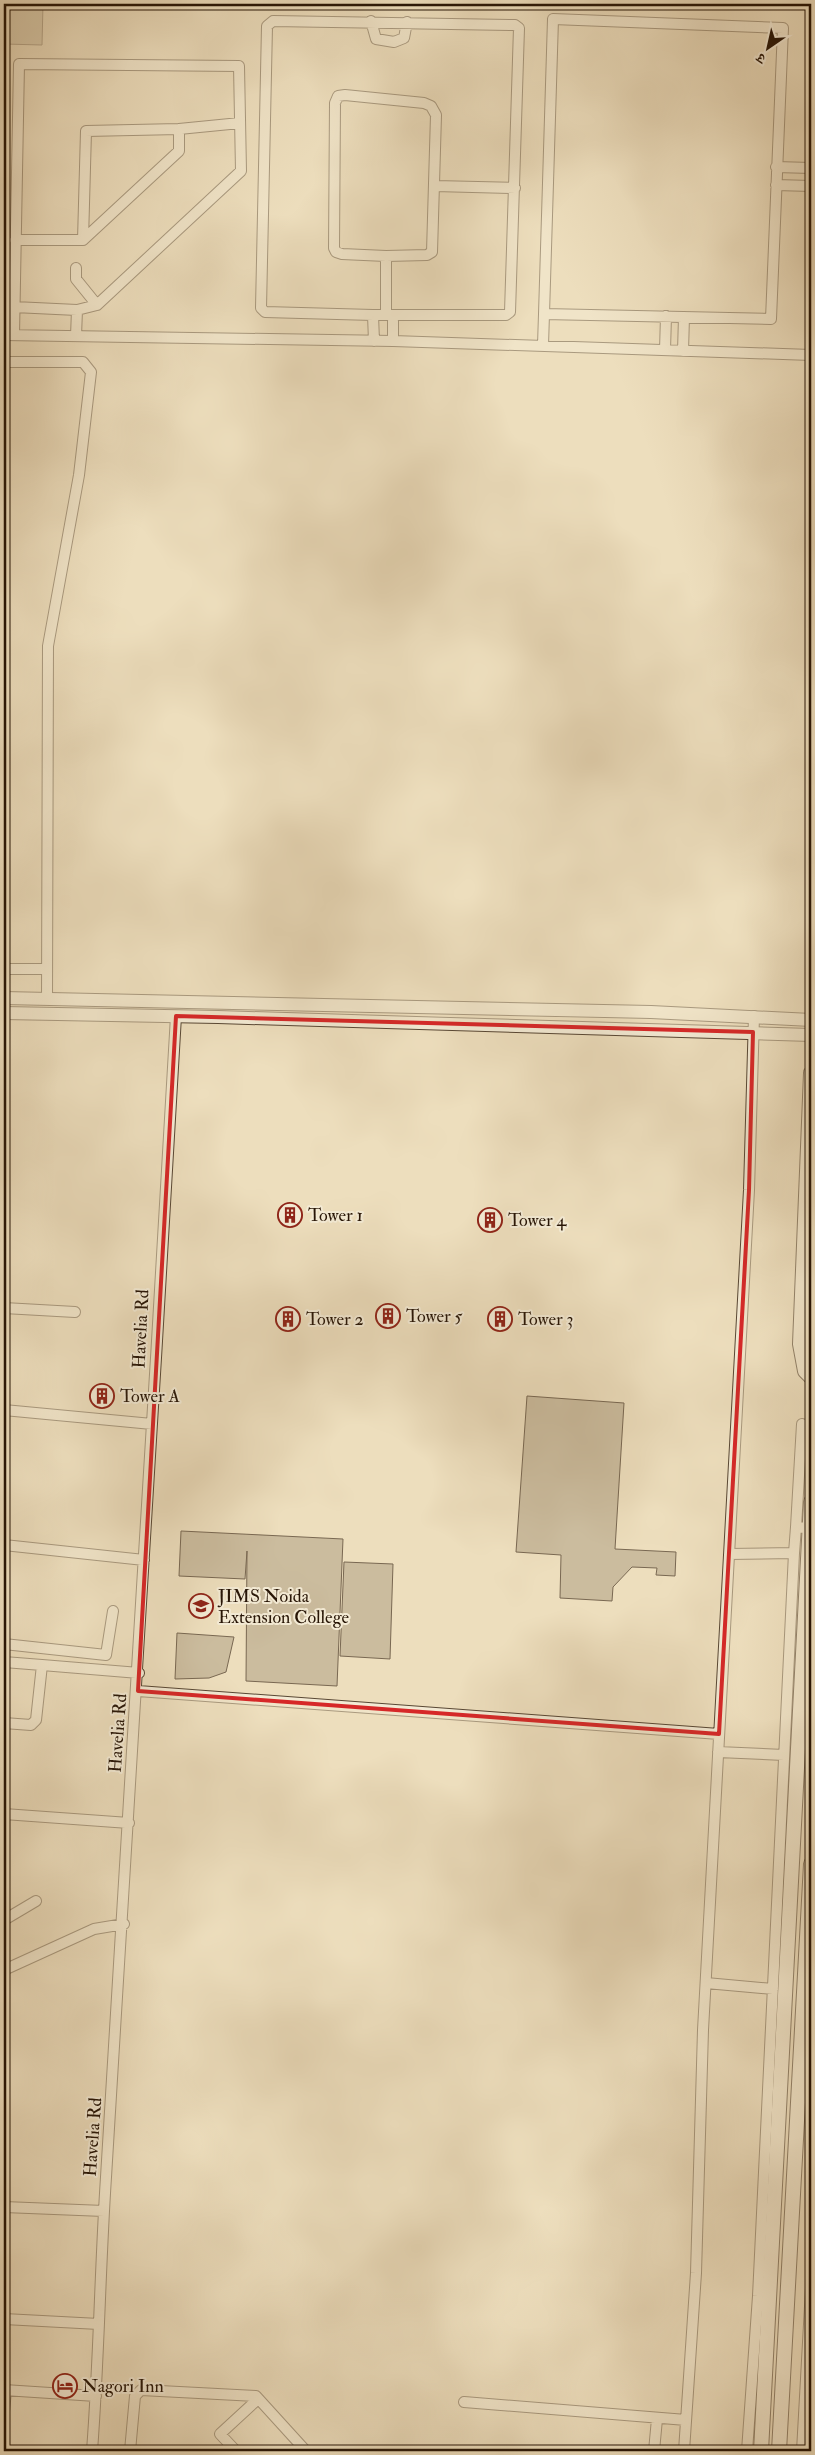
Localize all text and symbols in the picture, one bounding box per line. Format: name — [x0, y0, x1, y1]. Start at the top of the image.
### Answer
north arrow — [742, 22, 792, 72]
text: उ — [753, 49, 770, 68]
building icon: Tower 1 — [277, 1202, 303, 1228]
place label: Tower 1 — [308, 1204, 363, 1227]
building icon: Tower 4 — [477, 1207, 503, 1233]
place label: Tower 4 — [508, 1209, 568, 1232]
street label: Havelia Rd — [127, 1289, 155, 1369]
building icon: Tower 5 — [375, 1303, 401, 1329]
place label: Tower 5 — [406, 1305, 463, 1328]
building icon: Tower 2 — [275, 1306, 301, 1332]
building icon: Tower 3 — [487, 1306, 513, 1332]
place label: Tower 2 — [306, 1308, 364, 1331]
place label: Tower 3 — [518, 1308, 574, 1331]
building icon: Tower A — [89, 1383, 115, 1409]
place label: Tower A — [120, 1385, 181, 1408]
place label: JIMS Noida Extension College — [217, 1585, 349, 1629]
school or university icon: JIMS Noida Extension College — [188, 1593, 214, 1619]
street label: Havelia Rd — [104, 1693, 132, 1773]
street label: Havelia Rd — [79, 2097, 107, 2177]
hotel icon: Nagori Inn — [52, 2373, 78, 2399]
place label: Nagori Inn — [82, 2375, 164, 2398]

